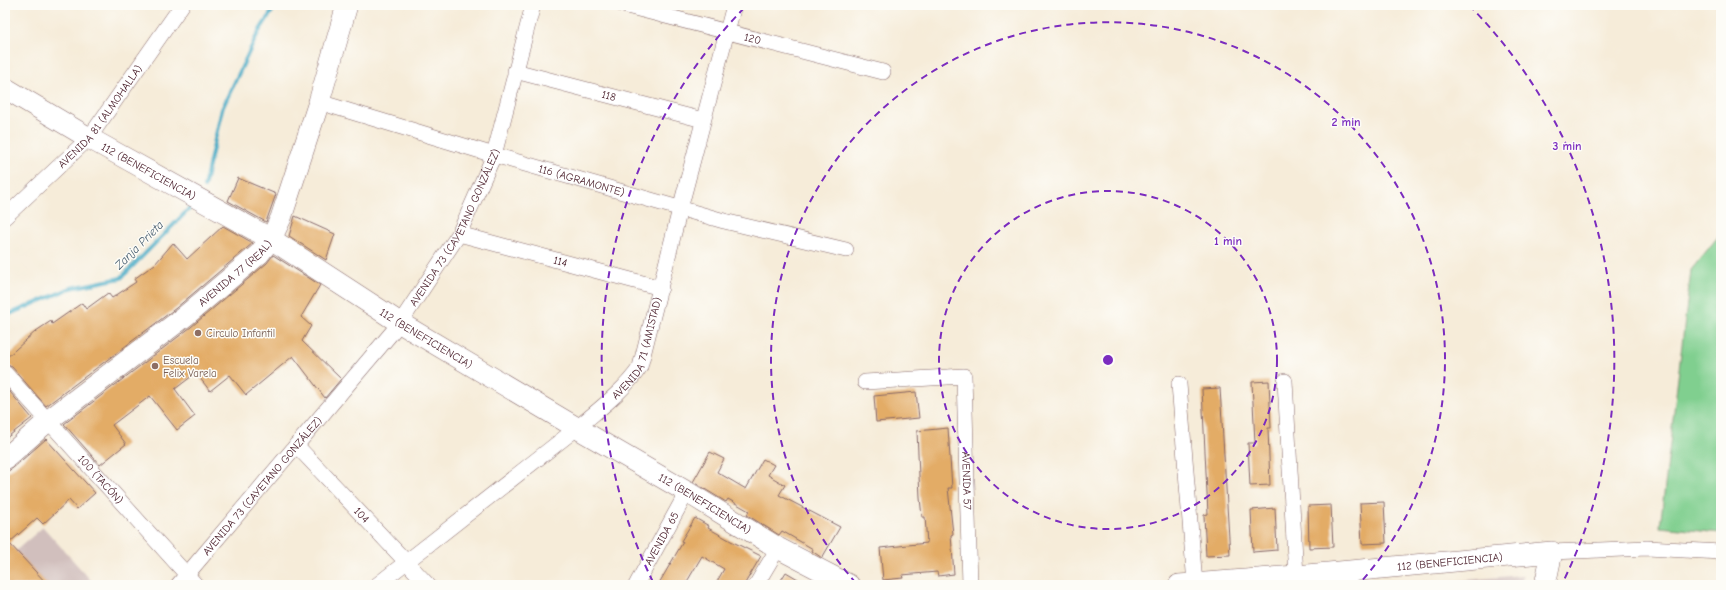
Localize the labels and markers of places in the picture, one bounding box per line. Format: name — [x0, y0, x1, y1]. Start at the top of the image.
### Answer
place label: Circulo Infantil — [206, 327, 275, 340]
marker: Circulo Infantil — [193, 328, 203, 338]
centre of rings — [1101, 353, 1115, 367]
place label: Escuela Felix Varela — [163, 354, 217, 380]
marker: Escuela Felix Varela — [150, 361, 160, 371]

